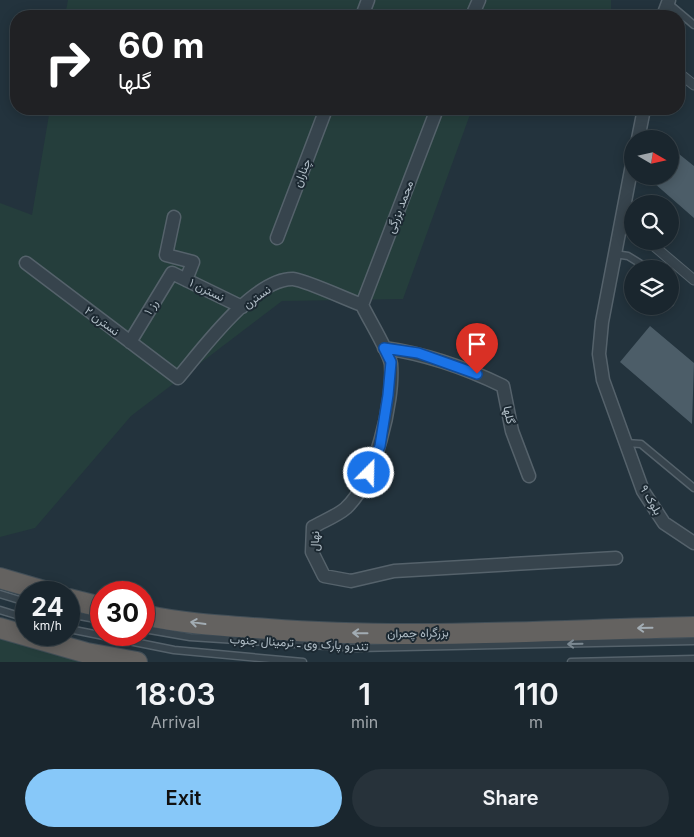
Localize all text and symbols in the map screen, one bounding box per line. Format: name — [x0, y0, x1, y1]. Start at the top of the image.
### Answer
text: 60 m — [118, 24, 205, 66]
icon: right — [35, 30, 100, 95]
text: گلها — [118, 68, 151, 94]
north arrow — [624, 130, 679, 185]
map controls — [624, 130, 679, 315]
street label: چناران — [289, 156, 315, 190]
street label: محمد بزرگی — [383, 178, 417, 236]
button: search — [624, 195, 679, 250]
button: layers — [624, 260, 679, 315]
street label: نسترن ۱ — [187, 275, 227, 305]
street label: نسترن — [240, 282, 274, 312]
street label: رز ۱ — [140, 296, 162, 318]
street label: نسترن ۲ — [81, 303, 123, 339]
pin — [456, 323, 498, 374]
icon: arrive — [463, 330, 491, 358]
street label: گلها — [499, 404, 519, 426]
position arrow — [342, 446, 394, 498]
street label: بلوک ۹ — [636, 482, 666, 518]
street label: نهال — [307, 531, 323, 551]
speed limit sign: 30 — [90, 581, 155, 646]
text: 24 — [31, 592, 64, 622]
text: km/h — [33, 618, 62, 633]
one-way arrow — [191, 618, 207, 628]
one-way arrow — [638, 623, 654, 633]
street label: بزرگراه چمران — [387, 624, 449, 642]
one-way arrow — [353, 629, 369, 638]
street label: تندرو پارک وی ـ ترمینال جنوب — [229, 631, 369, 655]
one-way arrow — [568, 639, 584, 649]
text: 18:03 — [135, 676, 216, 712]
text: 1 — [358, 676, 371, 712]
text: 110 — [514, 676, 559, 712]
text: Arrival — [151, 712, 200, 732]
text: min — [351, 712, 378, 732]
text: m — [529, 712, 543, 732]
button: Exit — [25, 769, 342, 827]
button: Share — [352, 769, 669, 827]

